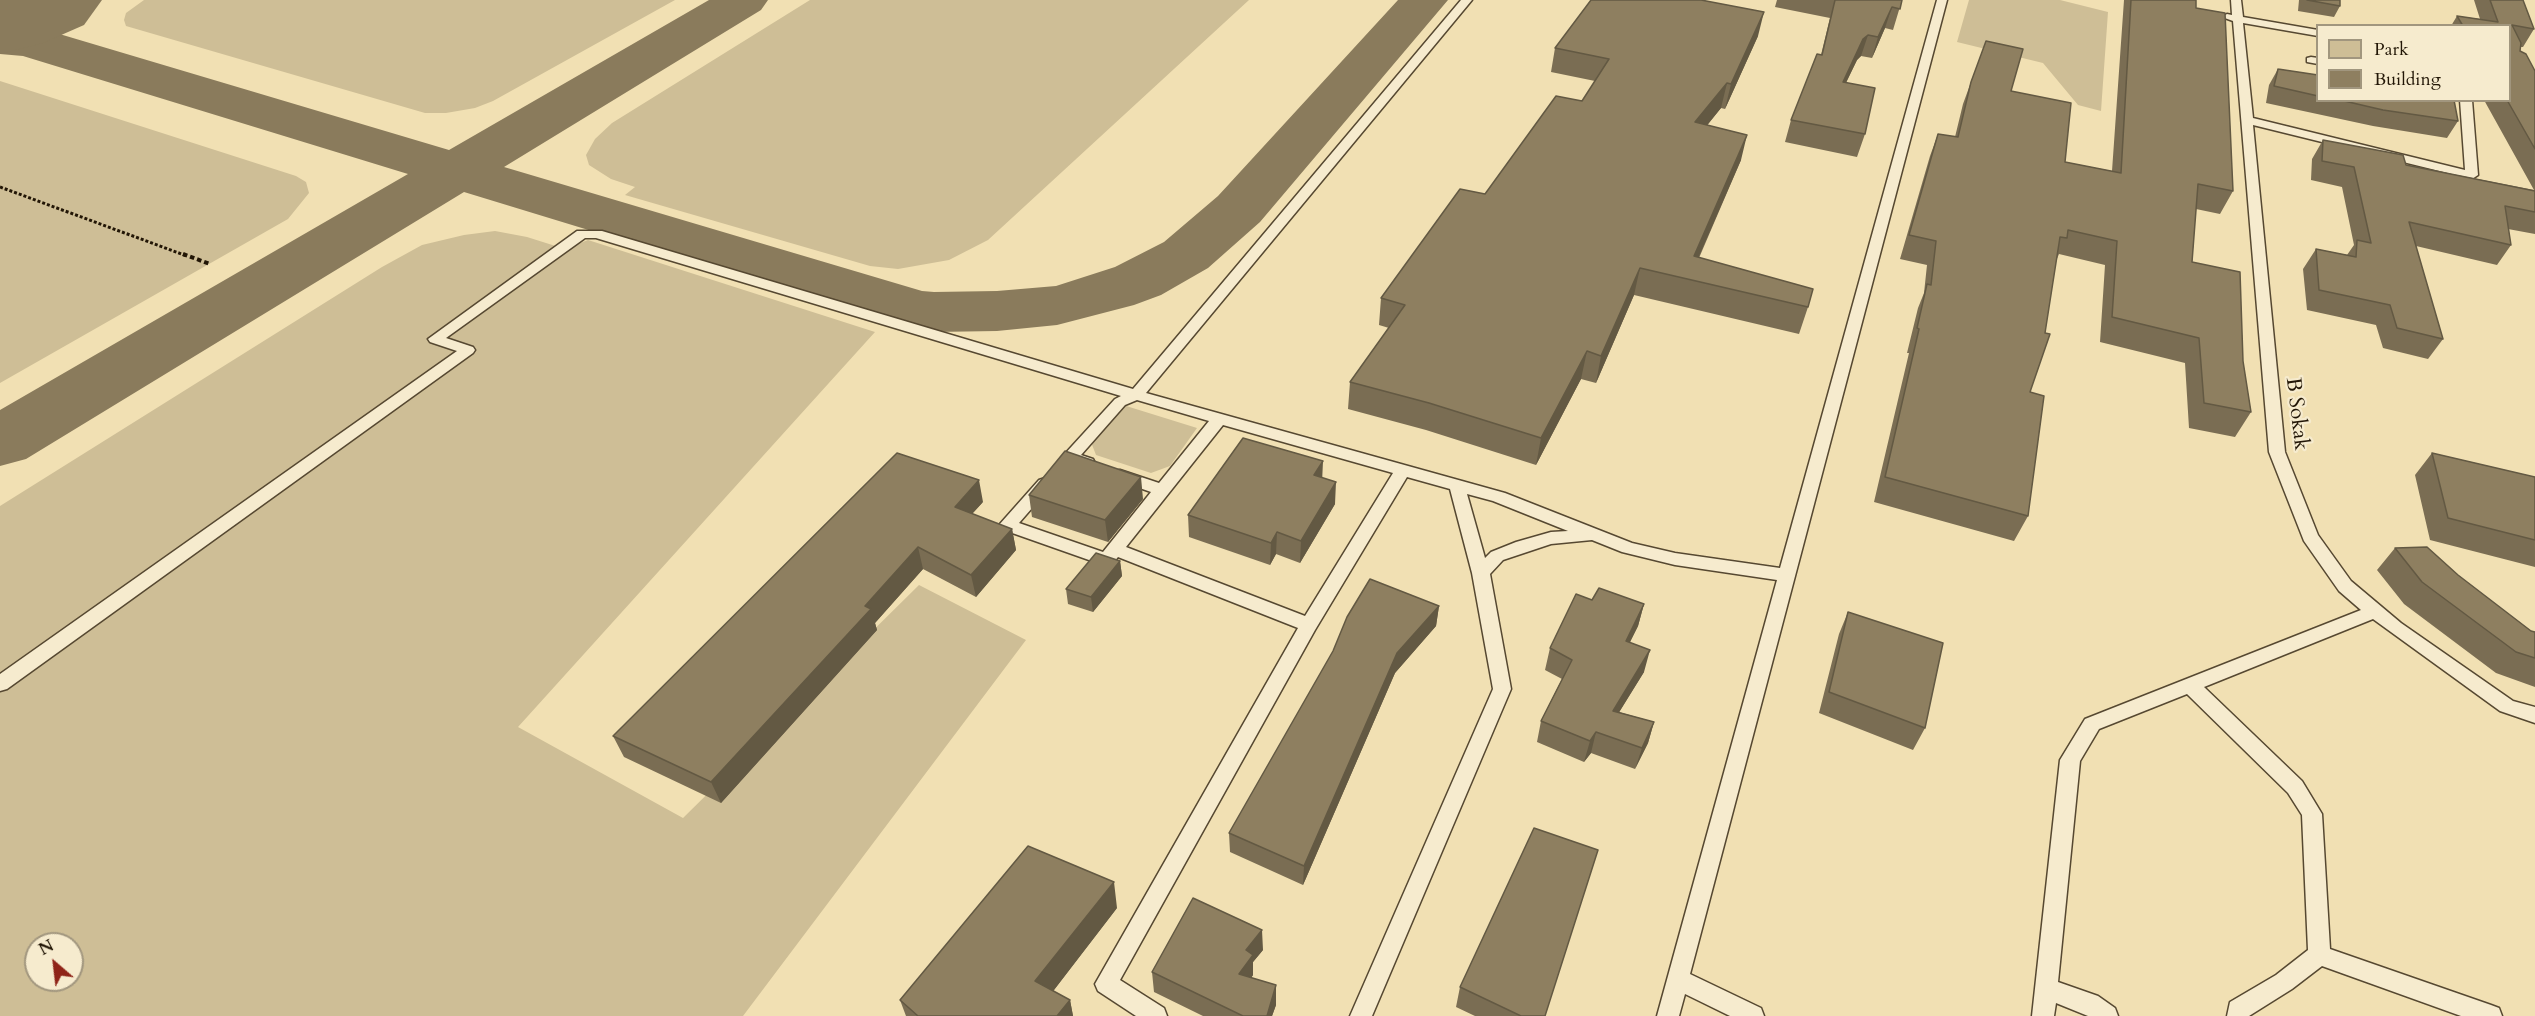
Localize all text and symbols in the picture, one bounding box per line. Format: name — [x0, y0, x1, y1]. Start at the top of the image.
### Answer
legend — [2316, 24, 2511, 102]
text: Park — [2374, 37, 2409, 62]
text: Building — [2374, 67, 2441, 92]
street label: B Sokak — [2279, 376, 2313, 452]
north arrow — [24, 932, 84, 992]
text: N — [35, 935, 58, 961]

